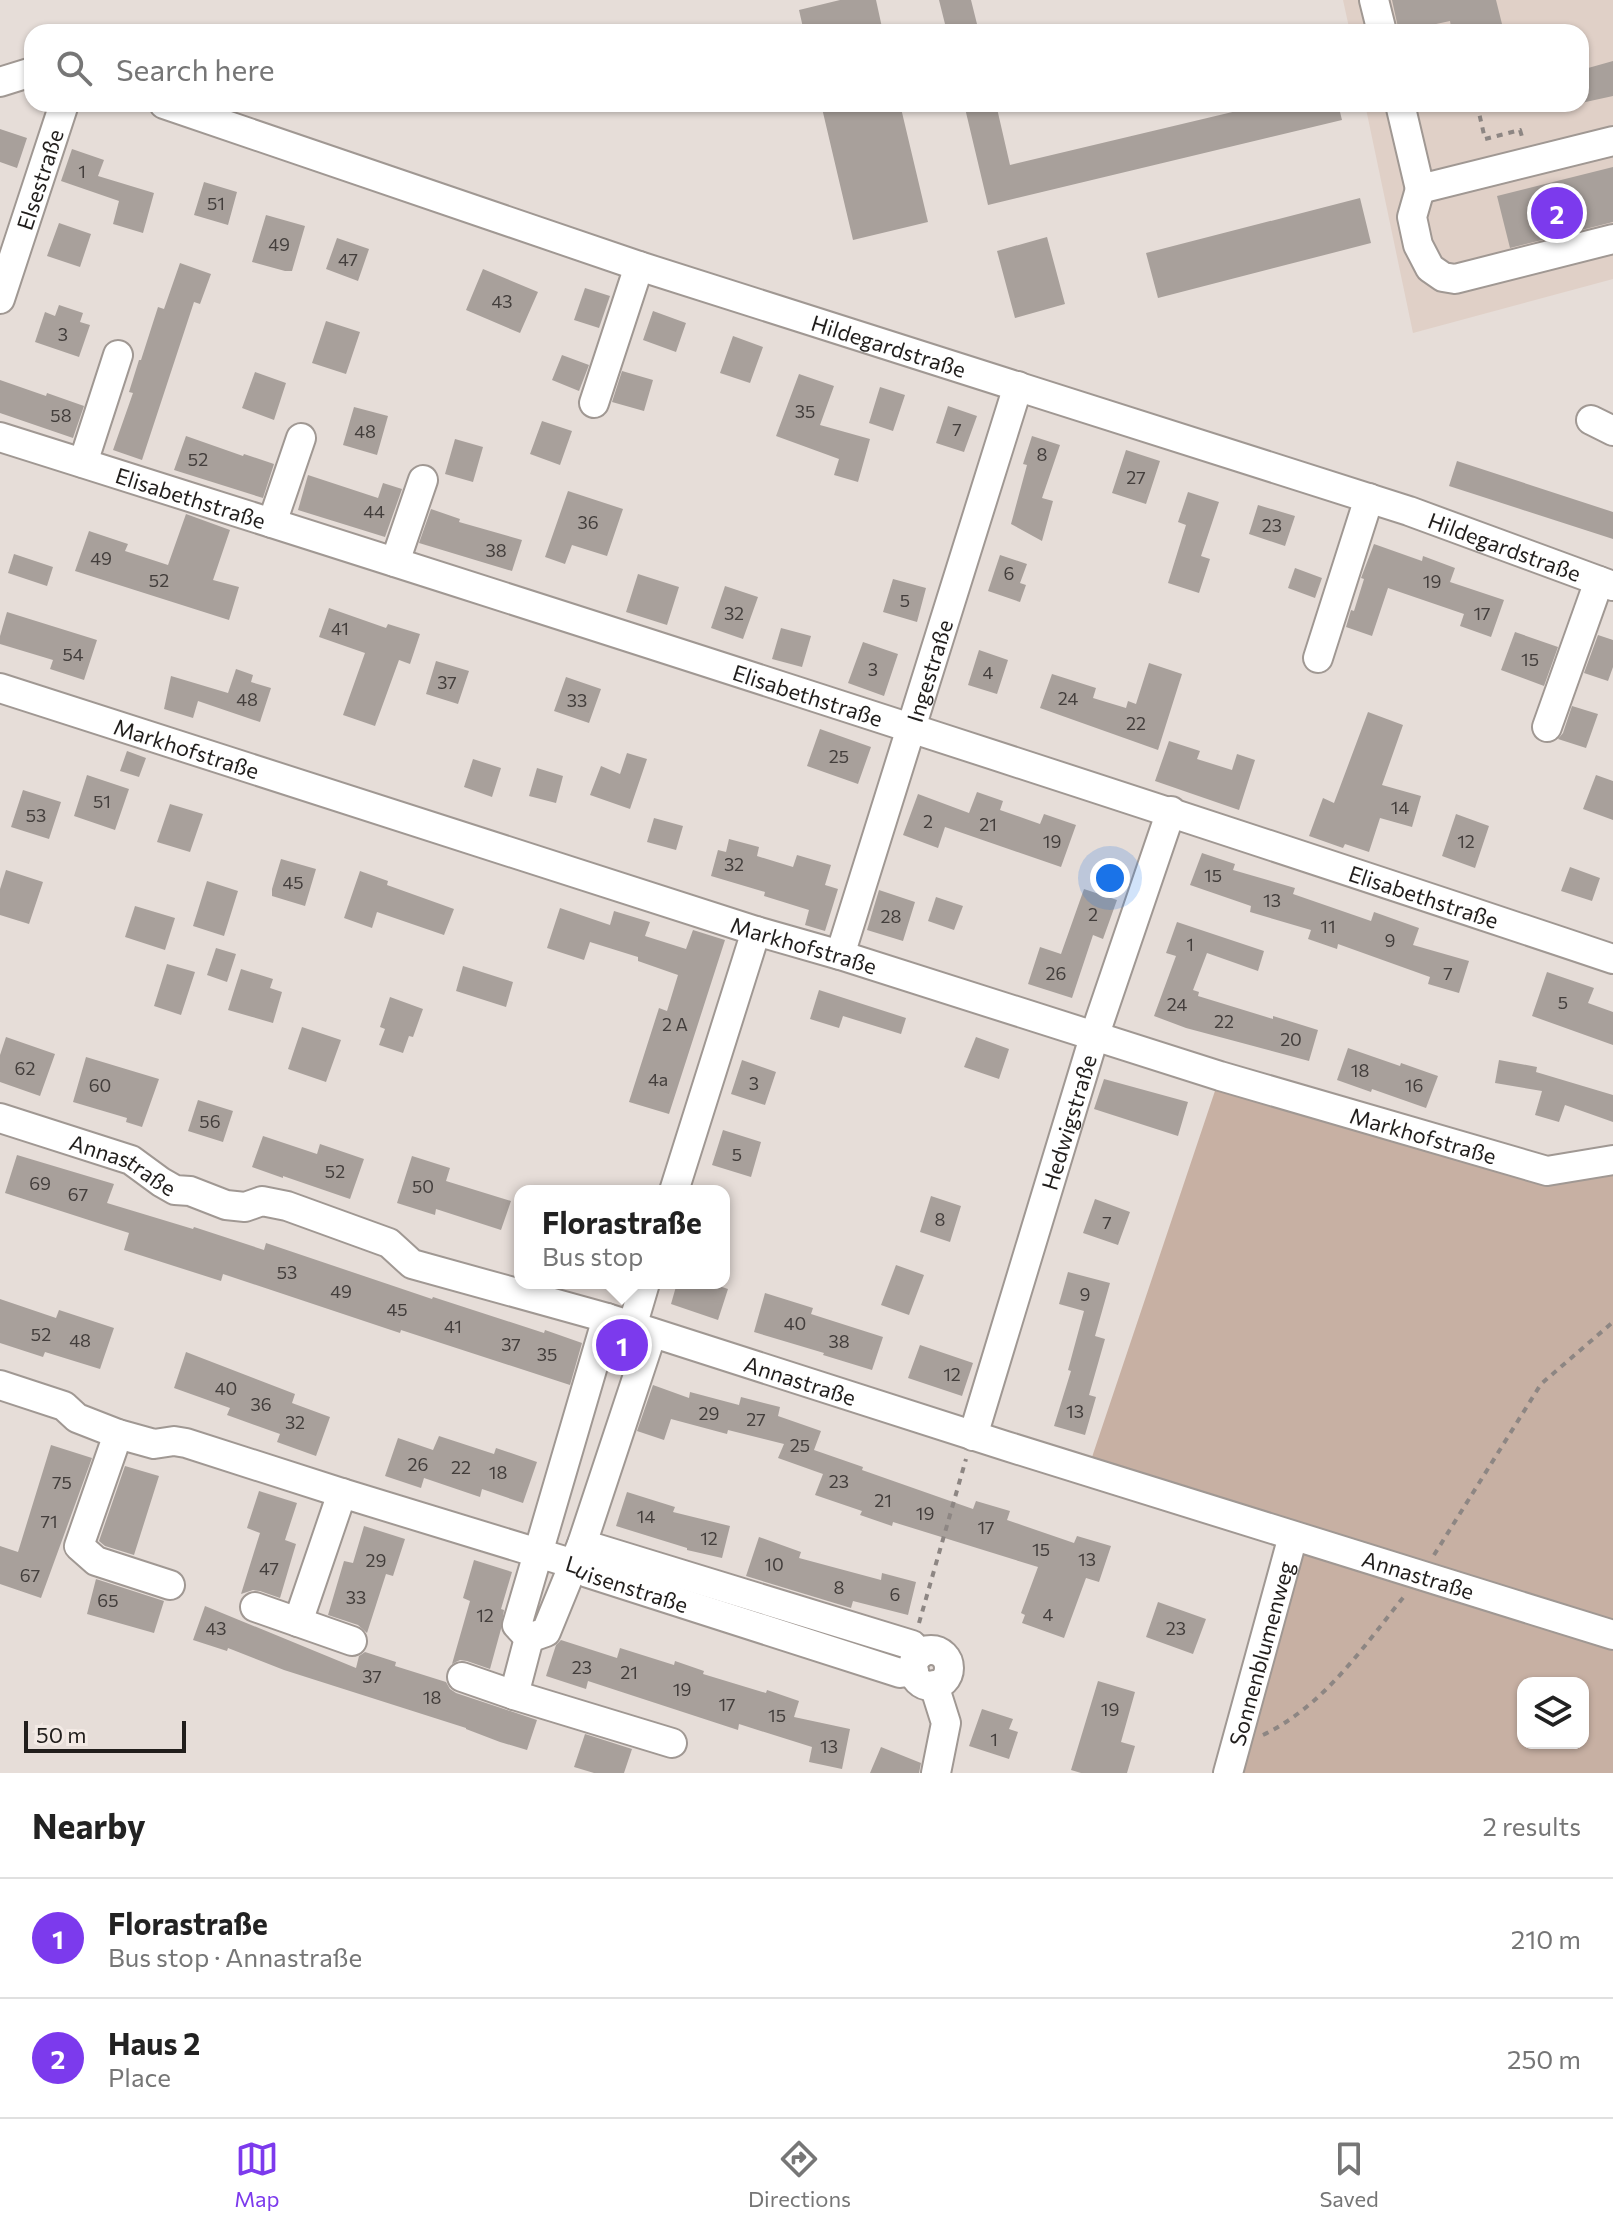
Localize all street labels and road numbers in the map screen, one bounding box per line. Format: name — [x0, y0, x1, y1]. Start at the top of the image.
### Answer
street label: Elsestraße — [10, 126, 68, 233]
street label: Hildegardstraße — [808, 308, 969, 383]
street label: Elisabethstraße — [112, 461, 269, 534]
street label: Hildegardstraße — [1425, 506, 1585, 587]
street label: Ingestraße — [900, 616, 958, 725]
street label: Elisabethstraße — [730, 658, 886, 732]
street label: Markhofstraße — [111, 712, 263, 784]
street label: Elisabethstraße — [1346, 859, 1502, 933]
street label: Markhofstraße — [727, 910, 880, 979]
street label: Hedwigstraße — [1035, 1051, 1101, 1193]
street label: Markhofstraße — [1347, 1101, 1500, 1169]
street label: Annastraße — [66, 1128, 181, 1201]
street label: Annastraße — [741, 1349, 859, 1411]
street label: Annastraße — [1359, 1544, 1478, 1604]
street label: Luisenstraße — [563, 1549, 692, 1618]
street label: Sonnenblumenweg — [1223, 1558, 1299, 1749]

